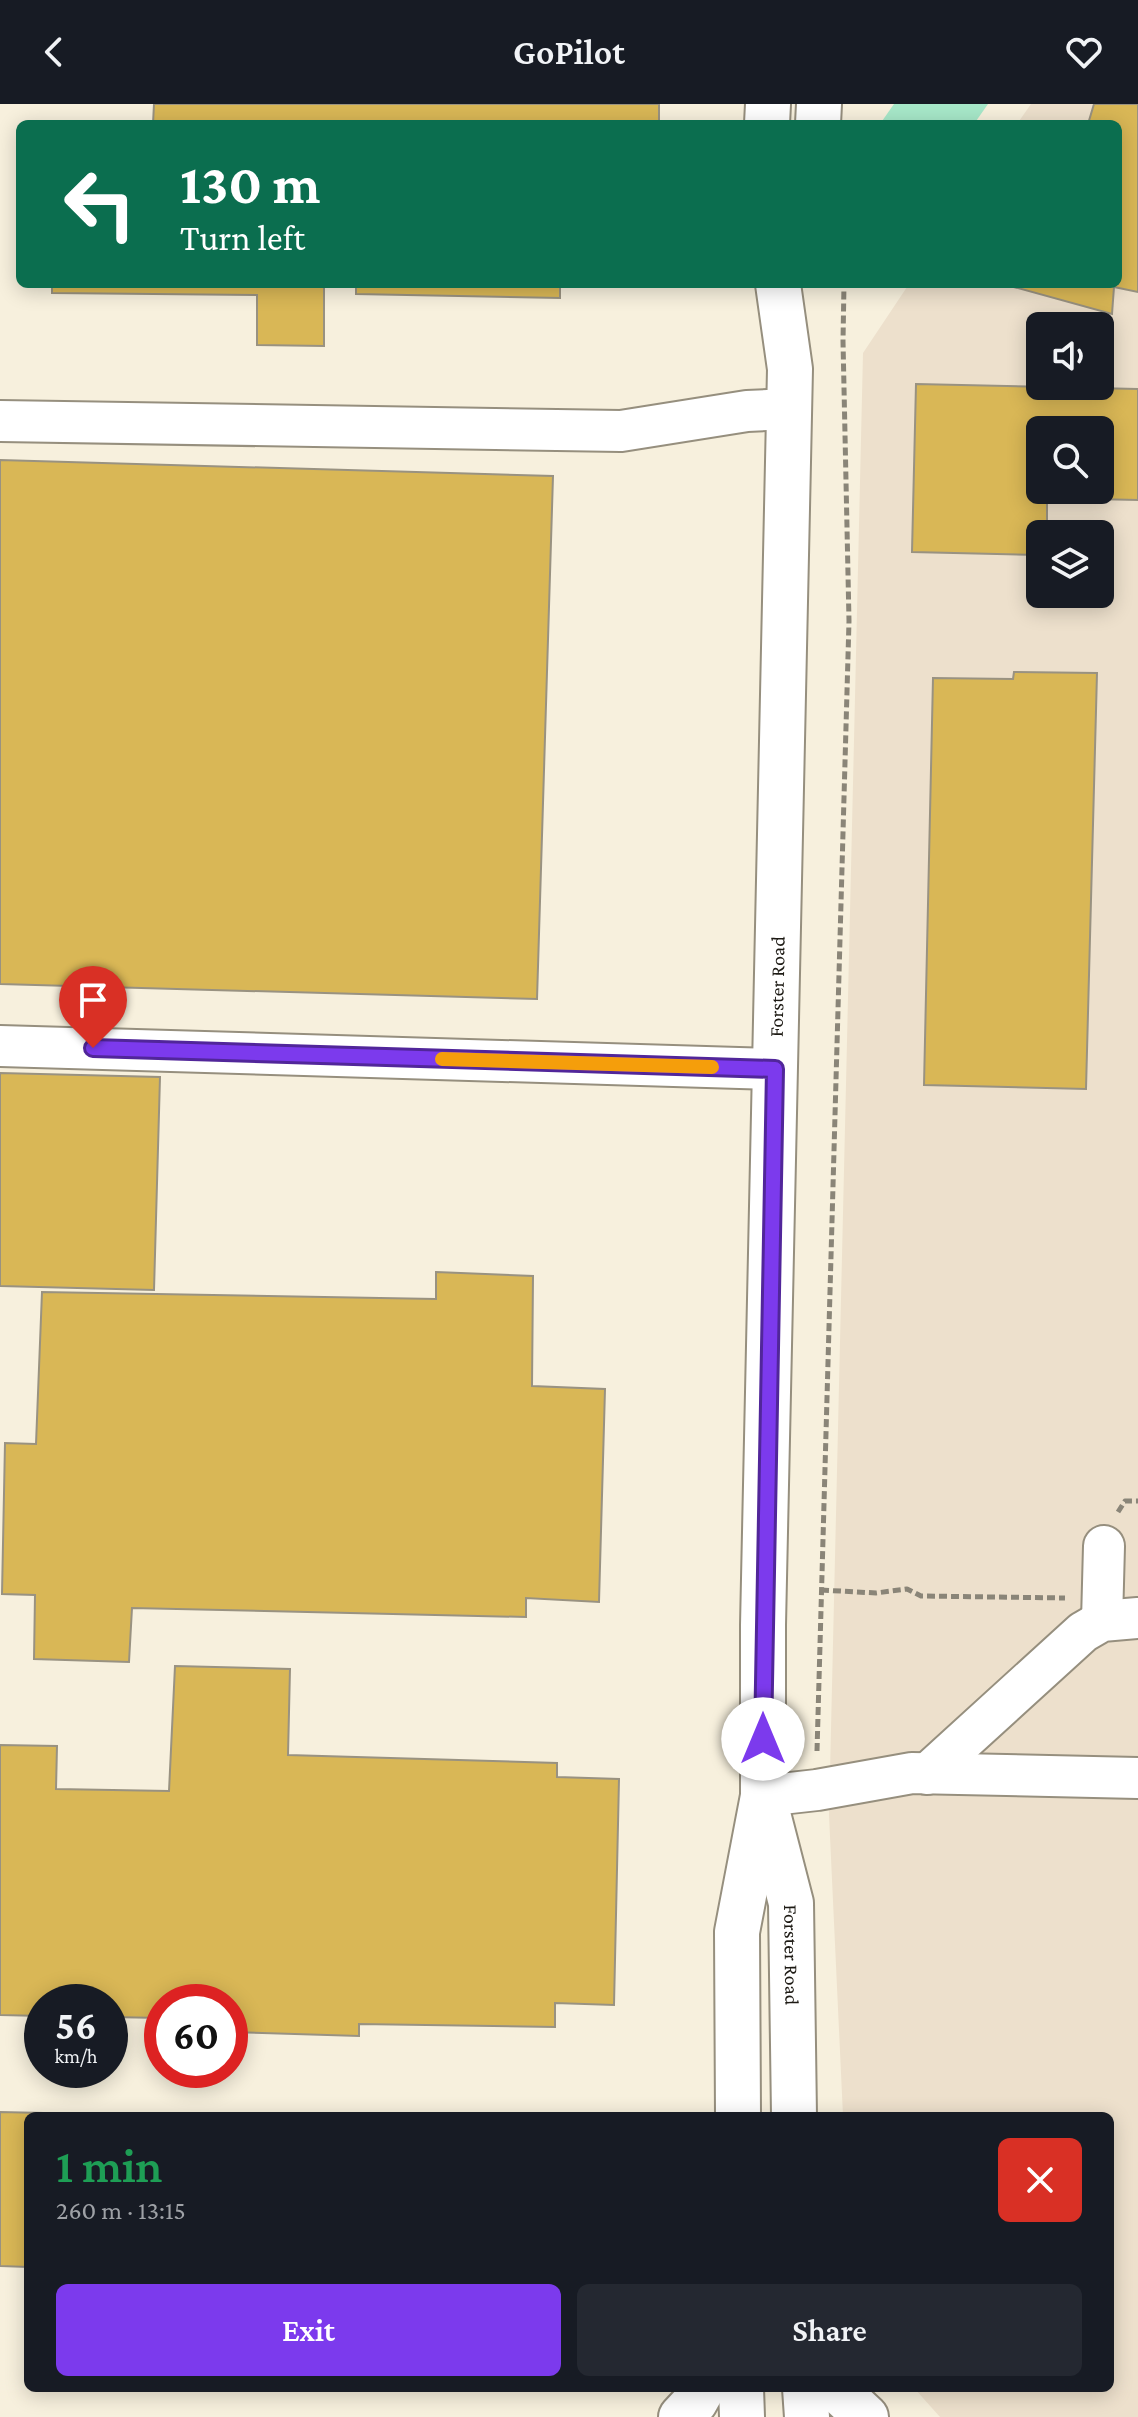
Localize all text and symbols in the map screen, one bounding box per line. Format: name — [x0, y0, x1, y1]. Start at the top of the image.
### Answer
icon: back — [32, 30, 76, 74]
icon: heart — [1062, 30, 1106, 74]
text: GoPilot — [513, 32, 625, 72]
icon: left — [48, 152, 152, 256]
text: 130 m — [180, 153, 321, 215]
text: Turn left — [180, 218, 305, 258]
map controls — [1026, 312, 1114, 608]
button: sound — [1026, 312, 1114, 400]
button: search — [1026, 416, 1114, 504]
button: layers — [1026, 520, 1114, 608]
street label: Forster Road — [765, 935, 789, 1037]
pin — [59, 966, 127, 1048]
icon: arrive — [71, 978, 115, 1022]
position arrow — [721, 1697, 805, 1781]
street label: Forster Road — [780, 1904, 803, 2006]
speed limit sign: 60 — [144, 1984, 248, 2088]
text: 56 — [55, 2003, 97, 2048]
text: km/h — [54, 2045, 98, 2067]
button: close — [998, 2138, 1082, 2222]
text: 1 min — [56, 2139, 163, 2192]
text: 260 m · 13:15 — [56, 2196, 186, 2225]
button: Exit — [56, 2284, 561, 2376]
button: Share — [577, 2284, 1082, 2376]

